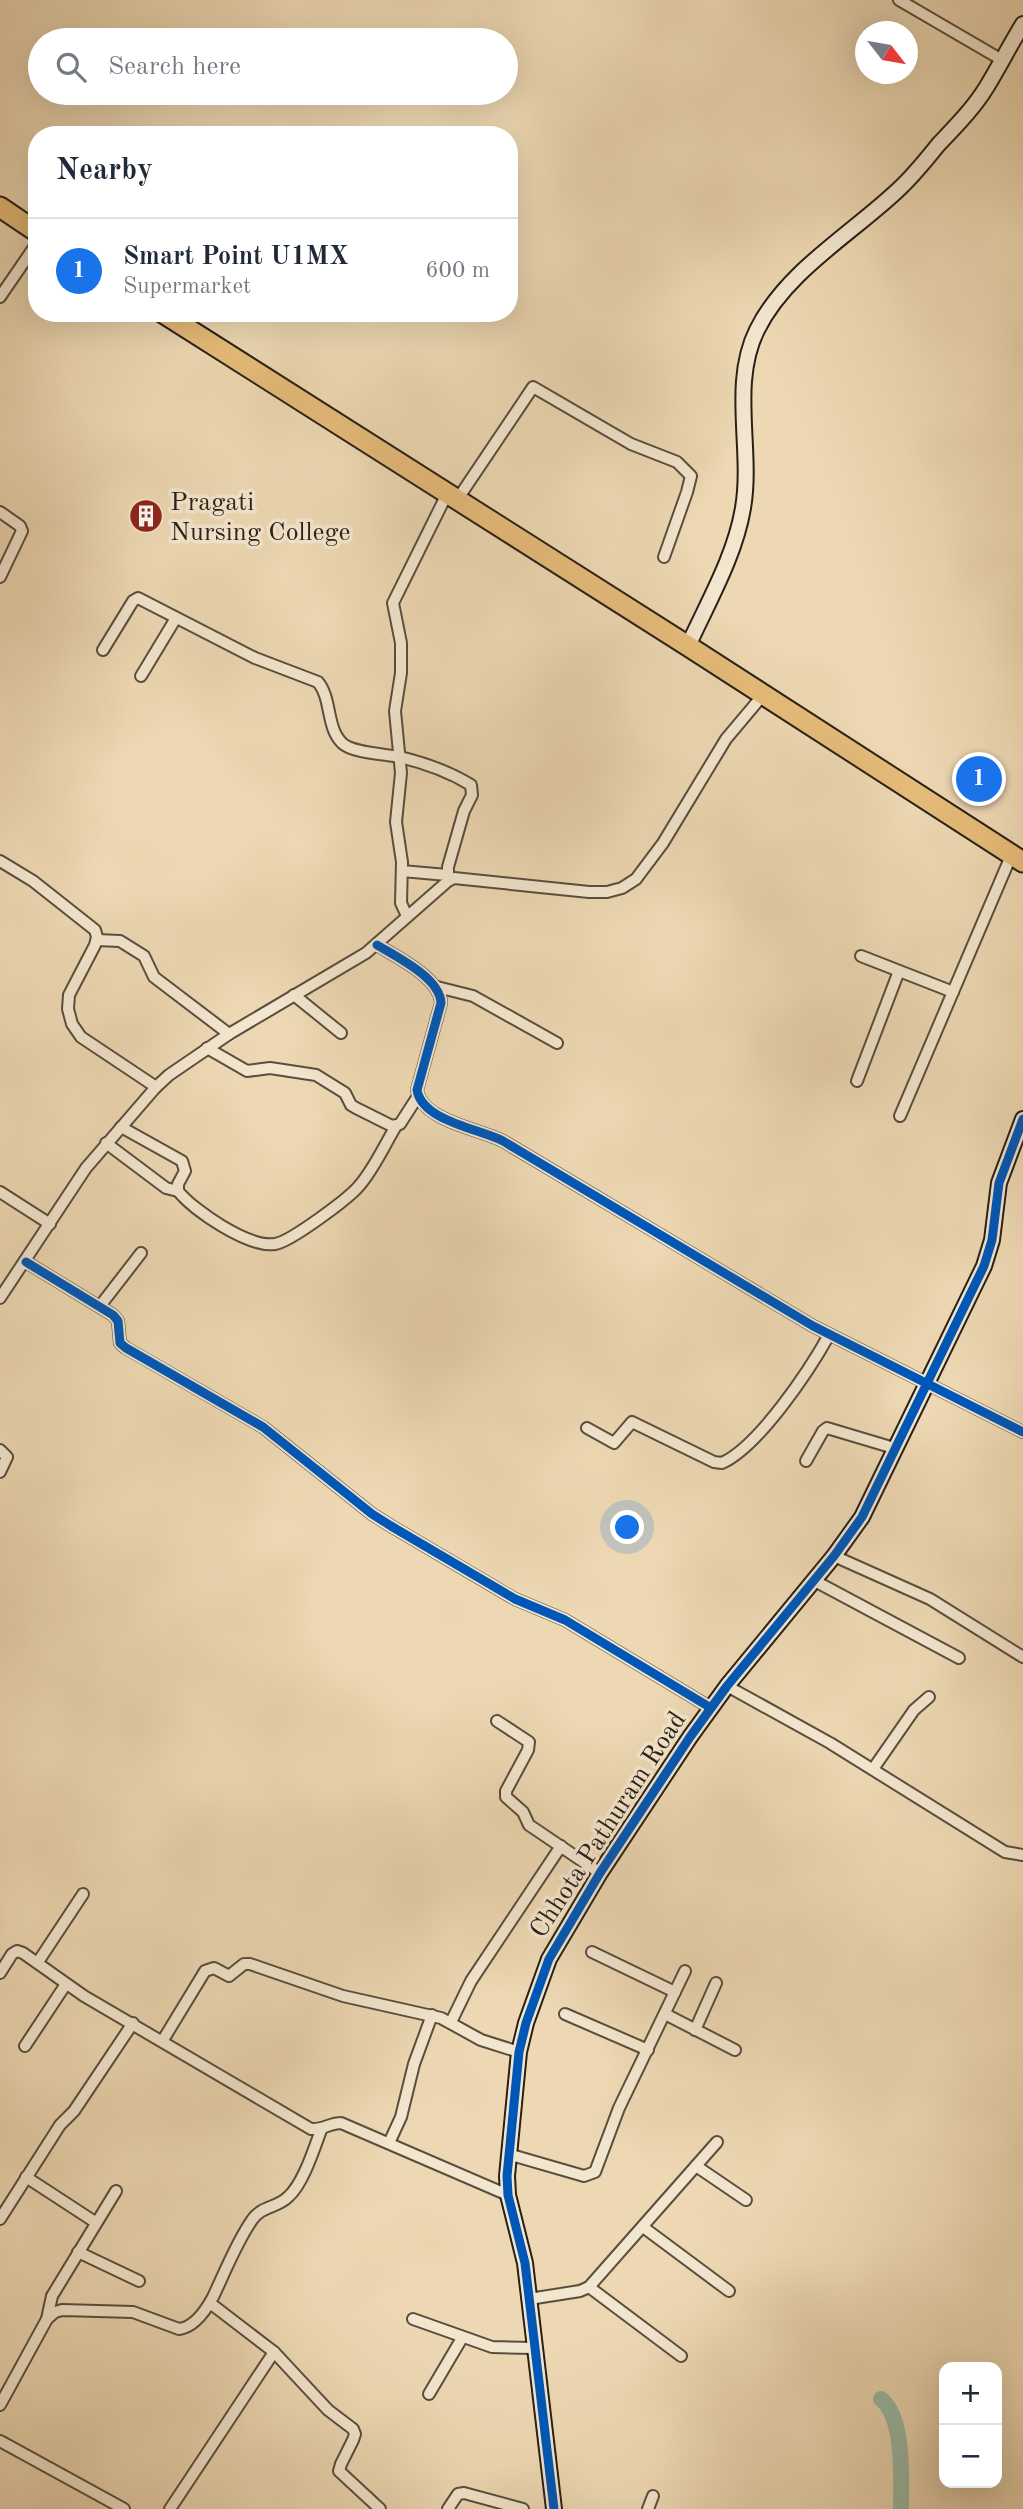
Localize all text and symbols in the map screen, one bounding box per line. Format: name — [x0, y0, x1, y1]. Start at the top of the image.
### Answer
north arrow — [855, 21, 918, 84]
search box — [28, 28, 518, 105]
icon: search — [52, 48, 90, 86]
text: Search here — [108, 54, 241, 80]
text: Nearby — [56, 156, 153, 186]
text: Smart Point U1MX — [123, 244, 348, 270]
text: 1 — [72, 259, 86, 282]
text: 600 m — [425, 259, 490, 282]
text: Supermarket — [123, 275, 251, 298]
place label: Pragati Nursing College — [170, 490, 351, 546]
building icon: Pragati Nursing College — [127, 497, 165, 535]
pin: 1 — [956, 753, 1002, 805]
your location — [610, 1510, 644, 1544]
street label: Chhota Pathuram Road — [526, 1707, 691, 1943]
map controls — [939, 2362, 1002, 2488]
button: + — [939, 2362, 1002, 2425]
button: − — [939, 2425, 1002, 2488]

